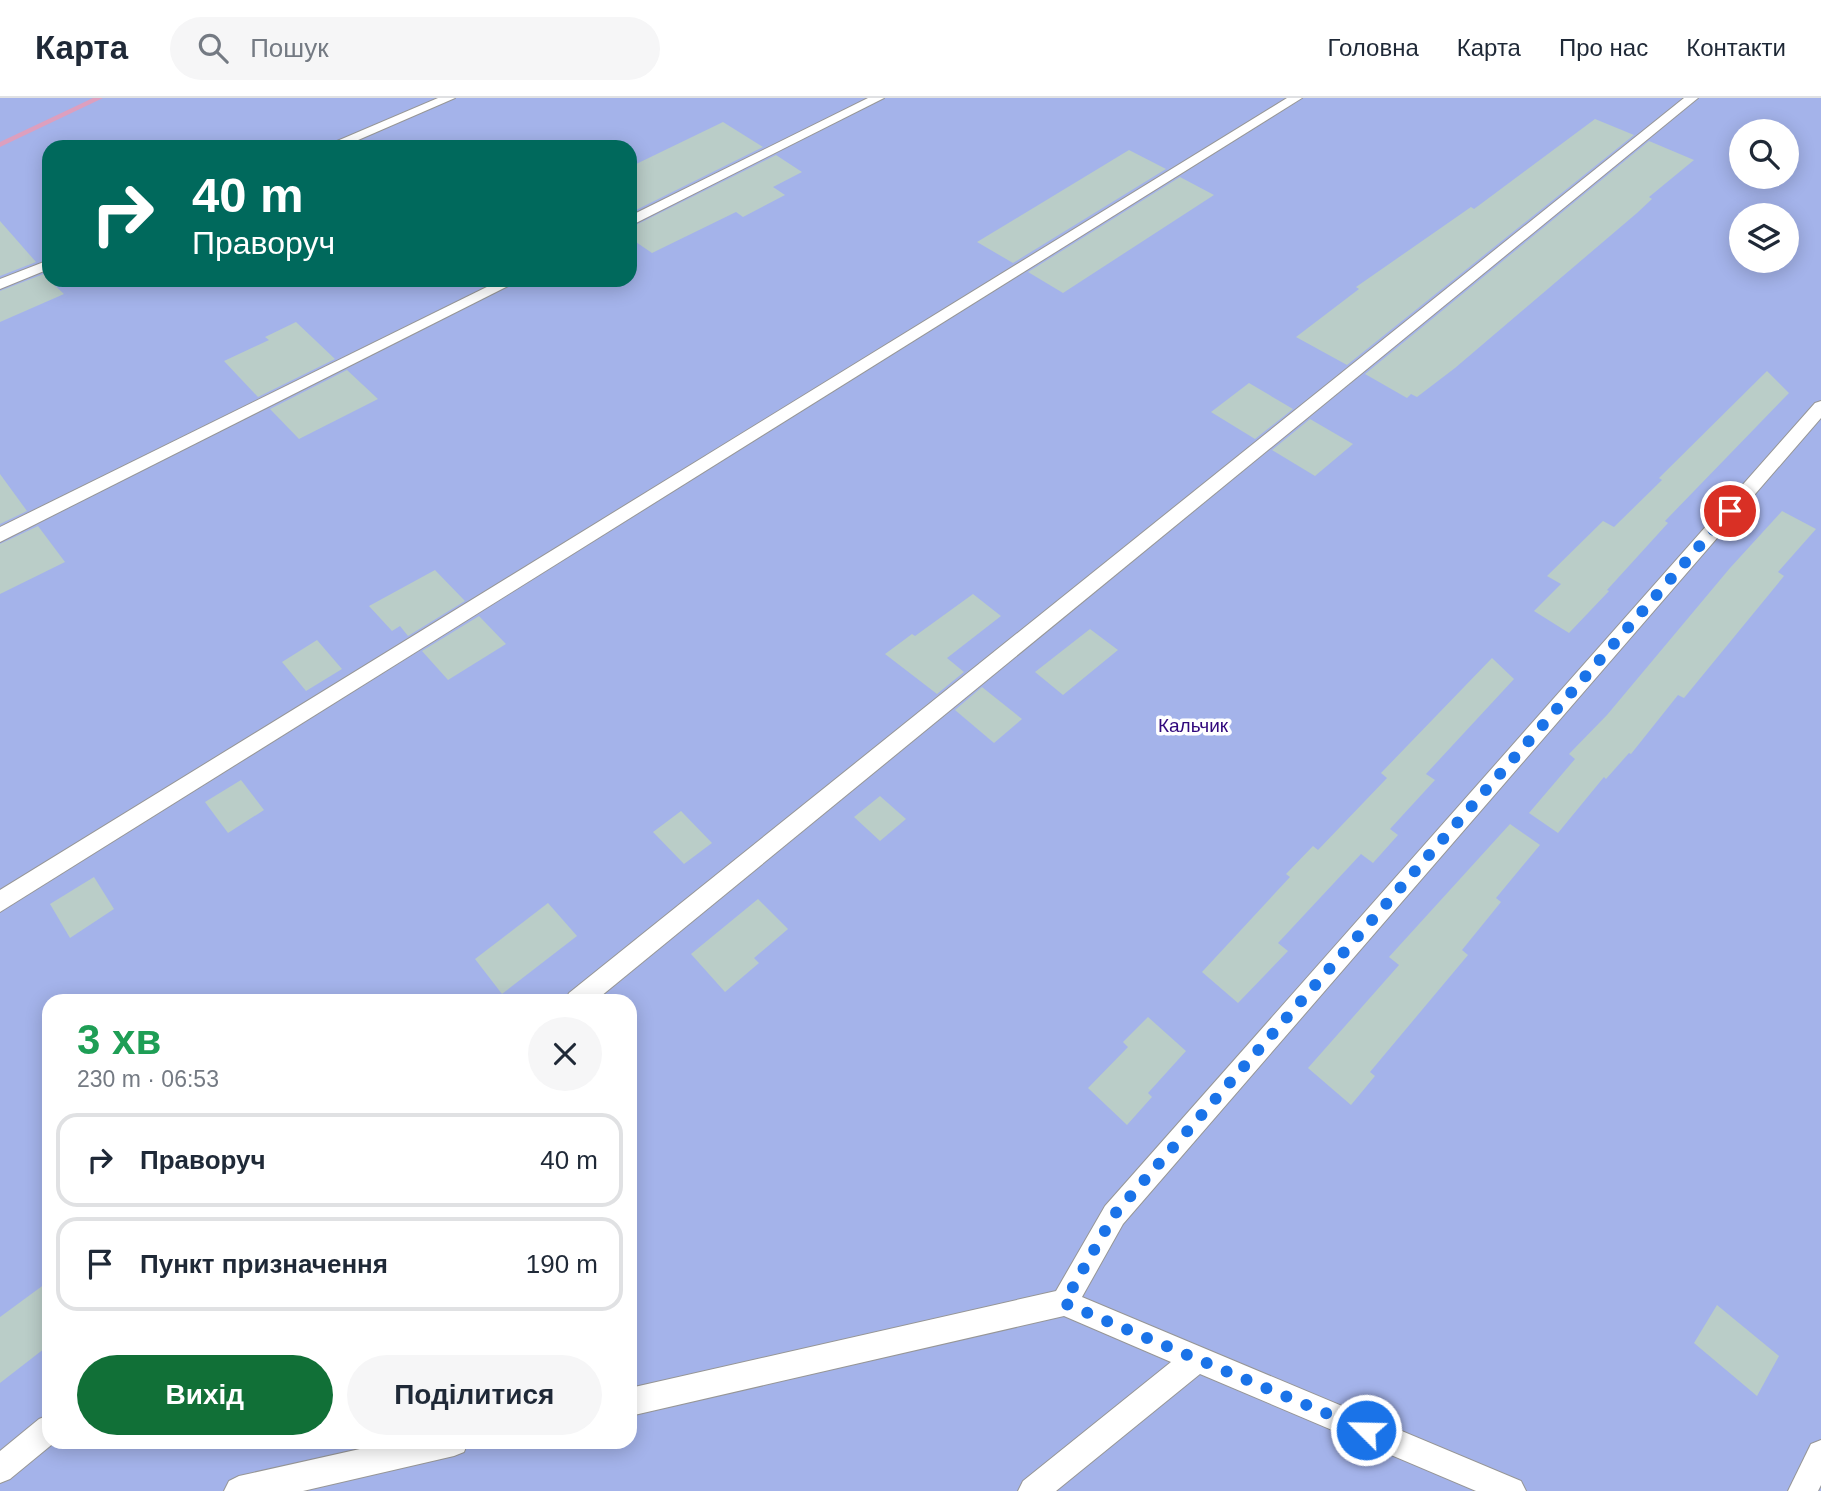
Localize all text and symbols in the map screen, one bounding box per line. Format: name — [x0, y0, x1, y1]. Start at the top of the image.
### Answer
search box — [170, 17, 660, 80]
text: Карта — [35, 29, 128, 66]
icon: search — [194, 29, 232, 67]
text: Пошук — [250, 33, 329, 63]
text: Головна — [1328, 34, 1419, 61]
text: Карта — [1457, 34, 1521, 61]
text: Про нас — [1559, 34, 1648, 61]
text: Контакти — [1686, 34, 1786, 61]
map controls — [1729, 119, 1799, 273]
button: search — [1729, 119, 1799, 189]
icon: right — [77, 168, 168, 259]
text: 40 m — [192, 168, 304, 222]
button: layers — [1729, 203, 1799, 273]
text: Праворуч — [192, 225, 335, 261]
pin — [1700, 481, 1760, 541]
icon: arrive — [1711, 492, 1749, 530]
park label: Кальчик — [1158, 715, 1229, 736]
text: 3 хв — [77, 1016, 161, 1063]
button: close — [528, 1017, 602, 1091]
text: 230 m · 06:53 — [77, 1066, 219, 1092]
icon: right — [81, 1141, 119, 1179]
text: Праворуч — [140, 1145, 266, 1175]
text: 40 m — [540, 1145, 598, 1175]
icon: arrive — [81, 1245, 119, 1283]
text: Пункт призначення — [140, 1249, 388, 1279]
text: 190 m — [526, 1249, 598, 1279]
button: Вихід — [77, 1355, 333, 1435]
button: Поділитися — [347, 1355, 602, 1435]
position arrow — [1329, 1393, 1403, 1467]

